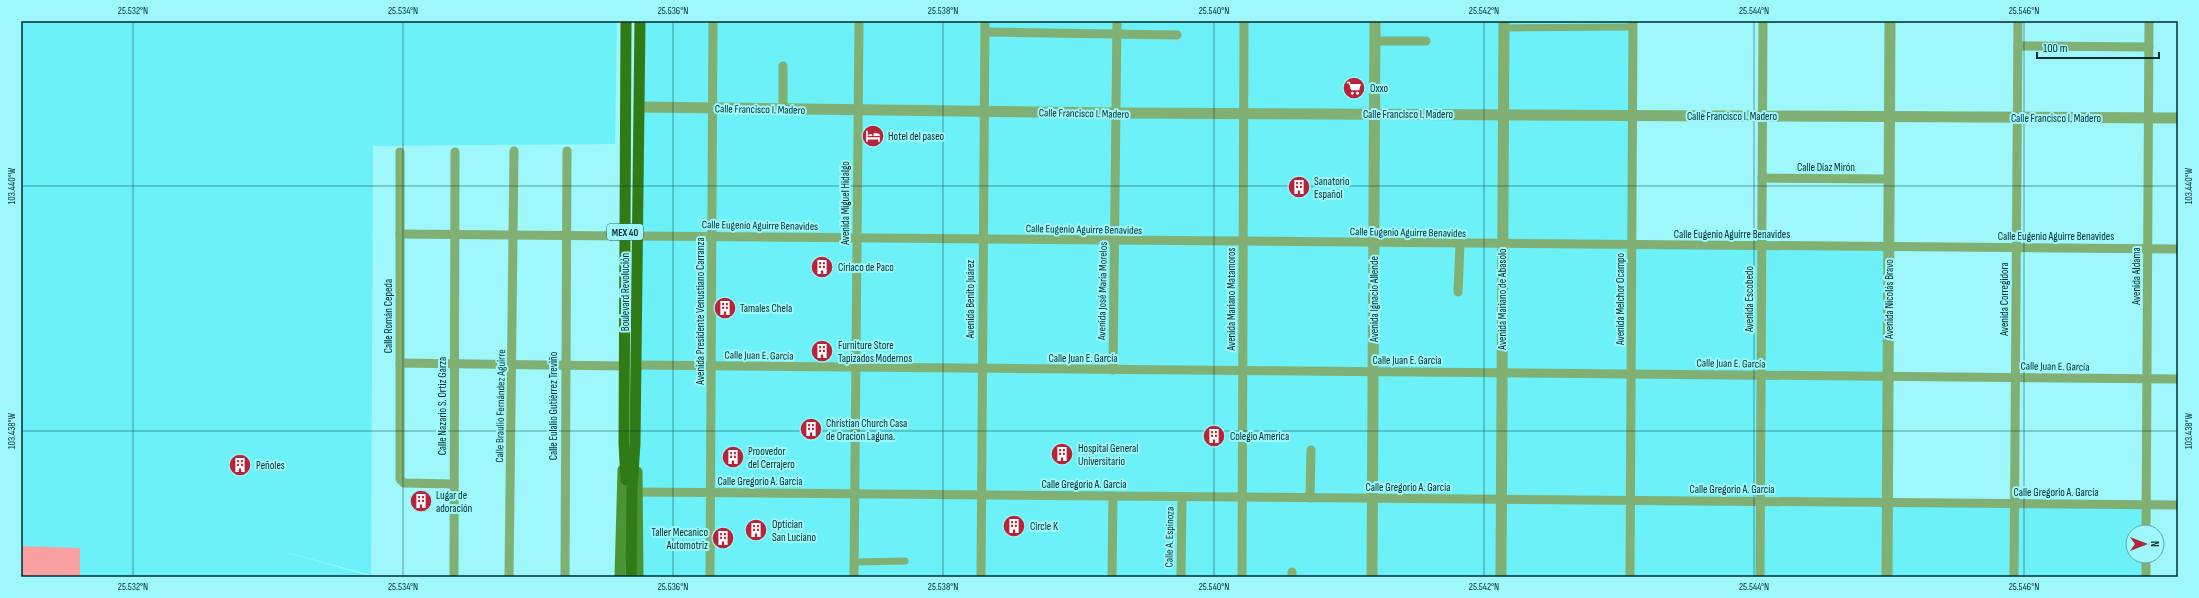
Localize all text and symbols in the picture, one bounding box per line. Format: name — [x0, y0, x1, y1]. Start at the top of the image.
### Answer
text: 25.532°N — [118, 5, 148, 17]
text: 25.534°N — [388, 5, 418, 17]
text: 25.536°N — [658, 5, 688, 17]
text: 25.538°N — [928, 5, 958, 17]
text: 25.540°N — [1199, 5, 1229, 17]
text: 25.542°N — [1469, 5, 1499, 17]
text: 25.544°N — [1739, 5, 1769, 17]
text: 25.546°N — [2009, 5, 2039, 17]
scale bar — [2037, 34, 2159, 60]
text: 100 m — [2043, 41, 2068, 56]
supermarket icon: Oxxo — [1341, 75, 1367, 101]
place label: Oxxo — [1370, 82, 1388, 95]
street label: Calle Francisco I. Madero — [715, 102, 806, 117]
street label: Calle Francisco I. Madero — [1039, 106, 1130, 121]
street label: Calle Francisco I. Madero — [1363, 108, 1454, 121]
street label: Calle Francisco I. Madero — [1687, 110, 1778, 123]
street label: Calle Francisco I. Madero — [2011, 112, 2102, 125]
hotel icon: Hotel del paseo — [860, 123, 886, 149]
place label: Hotel del paseo — [888, 130, 945, 143]
street label: Avenida Miguel Hidalgo — [839, 161, 852, 246]
street label: Calle Díaz Mirón — [1797, 161, 1855, 174]
text: 103.440°W — [6, 167, 18, 204]
text: 103.440°W — [2183, 167, 2195, 204]
building icon: Sanatorio Español — [1286, 174, 1312, 200]
place label: Sanatorio Español — [1314, 175, 1350, 201]
street label: Calle Eugenio Aguirre Benavides — [702, 218, 818, 233]
street label: Calle Eugenio Aguirre Benavides — [1026, 222, 1142, 237]
road number: MEX 40 — [607, 224, 643, 240]
street label: Calle Eugenio Aguirre Benavides — [1350, 225, 1466, 240]
street label: Calle Eugenio Aguirre Benavides — [1674, 228, 1790, 241]
street label: Calle Eugenio Aguirre Benavides — [1998, 230, 2114, 243]
street label: Avenida Presidente Venustiano Carranza — [694, 237, 707, 386]
street label: Avenida José María Morelos — [1095, 242, 1110, 341]
street label: Avenida Mariano Matamoros — [1225, 247, 1238, 352]
street label: Avenida Aldama — [2130, 247, 2143, 306]
street label: Avenida Mariano de Abasolo — [1496, 248, 1509, 351]
street label: Boulevard Revolución — [619, 252, 632, 331]
street label: Avenida Melchor Ocampo — [1614, 252, 1627, 346]
building icon: Ciriaco de Paco — [809, 254, 835, 280]
street label: Avenida Ignacio Allende — [1368, 256, 1381, 343]
street label: Avenida Nicolás Bravo — [1883, 259, 1896, 340]
street label: Avenida Benito Juárez — [964, 260, 977, 339]
place label: Ciriaco de Paco — [838, 261, 894, 274]
street label: Avenida Corregidora — [1998, 262, 2011, 337]
street label: Avenida Escobedo — [1743, 266, 1756, 333]
street label: Calle Román Cepeda — [382, 279, 395, 353]
building icon: Tamales Chela — [712, 295, 738, 321]
place label: Tamales Chela — [740, 302, 792, 315]
building icon: Furniture Store Tapizados Modernos — [809, 338, 835, 364]
place label: Furniture Store Tapizados Modernos — [838, 339, 912, 365]
street label: Calle Juan E. García — [724, 348, 794, 363]
street label: Calle Braulio Fernández Aguirre — [493, 349, 508, 463]
street label: Calle Eulalio Gutiérrez Treviño — [547, 351, 560, 460]
street label: Calle Juan E. García — [1049, 352, 1117, 365]
street label: Calle Juan E. García — [1373, 354, 1441, 367]
street label: Calle Juan E. García — [1696, 356, 1766, 371]
street label: Calle Nazario S. Ortiz Garza — [436, 357, 449, 455]
street label: Calle Juan E. García — [2020, 359, 2090, 374]
text: 103.438°W — [6, 412, 18, 449]
text: 103.438°W — [2183, 412, 2195, 449]
building icon: Christian Church Casa de Oracion Laguna. — [798, 416, 824, 442]
place label: Christian Church Casa de Oracion Laguna. — [826, 417, 907, 443]
building icon: Colegio America — [1201, 423, 1227, 449]
place label: Colegio America — [1230, 430, 1289, 443]
building icon: Hospital General Universitario — [1049, 441, 1075, 467]
place label: Hospital General Universitario — [1078, 442, 1138, 468]
building icon: Proovedor del Cerrajero — [720, 444, 746, 470]
place label: Proovedor del Cerrajero — [748, 445, 795, 471]
building icon: Peñoles — [227, 452, 253, 478]
place label: Peñoles — [256, 459, 285, 472]
street label: Calle Gregorio A. García — [718, 475, 802, 488]
street label: Calle Gregorio A. García — [1042, 478, 1126, 491]
street label: Calle Gregorio A. García — [1366, 481, 1450, 494]
street label: Calle Gregorio A. García — [1690, 483, 1774, 496]
street label: Calle Gregorio A. García — [2014, 486, 2098, 499]
building icon: Lugar de adoración — [408, 488, 434, 514]
place label: Lugar de adoración — [436, 489, 473, 515]
street label: Calle A. Espinoza — [1162, 507, 1177, 567]
building icon: Circle K — [1001, 513, 1027, 539]
building icon: Optician San Luciano — [743, 517, 769, 543]
place label: Optician San Luciano — [772, 518, 816, 544]
place label: Circle K — [1030, 520, 1058, 533]
north arrow — [2125, 524, 2165, 564]
building icon: Taller Mecanico Automotriz — [710, 525, 736, 551]
place label: Taller Mecanico Automotriz — [651, 526, 708, 552]
text: N — [2148, 541, 2161, 547]
text: 25.532°N — [118, 581, 148, 593]
text: 25.534°N — [388, 581, 418, 593]
text: 25.536°N — [658, 581, 688, 593]
text: 25.538°N — [928, 581, 958, 593]
text: 25.540°N — [1199, 581, 1229, 593]
text: 25.542°N — [1469, 581, 1499, 593]
text: 25.544°N — [1739, 581, 1769, 593]
text: 25.546°N — [2009, 581, 2039, 593]

